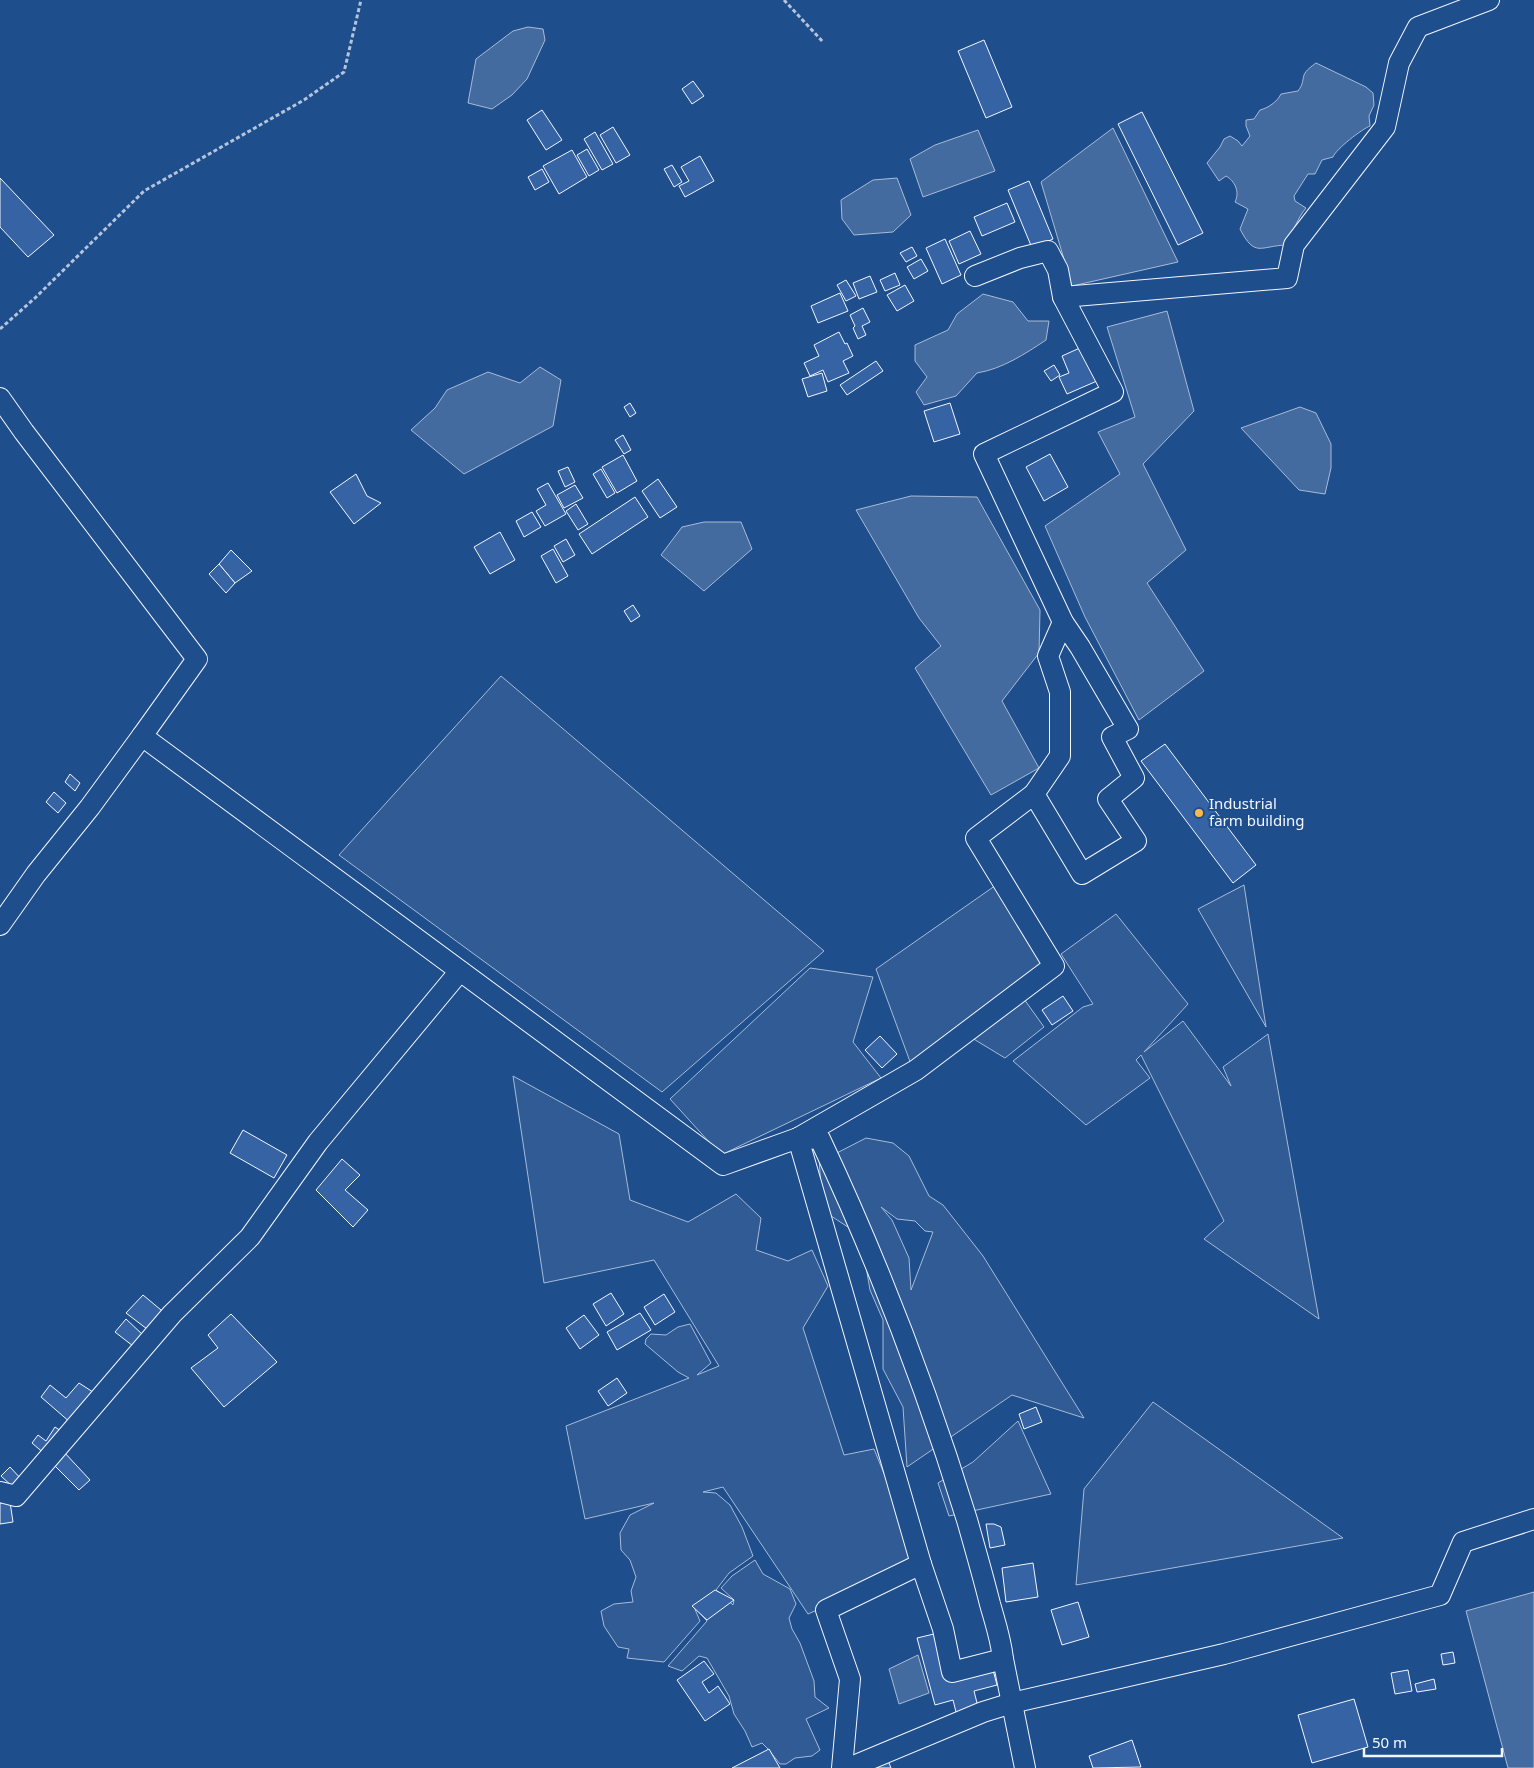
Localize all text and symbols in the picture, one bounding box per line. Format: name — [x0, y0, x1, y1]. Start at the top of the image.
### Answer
place label: Industrial farm building — [1209, 793, 1305, 830]
marker: Industrial farm building — [1193, 807, 1205, 819]
scale bar — [1364, 1726, 1502, 1758]
text: 50 m — [1372, 1732, 1407, 1752]

